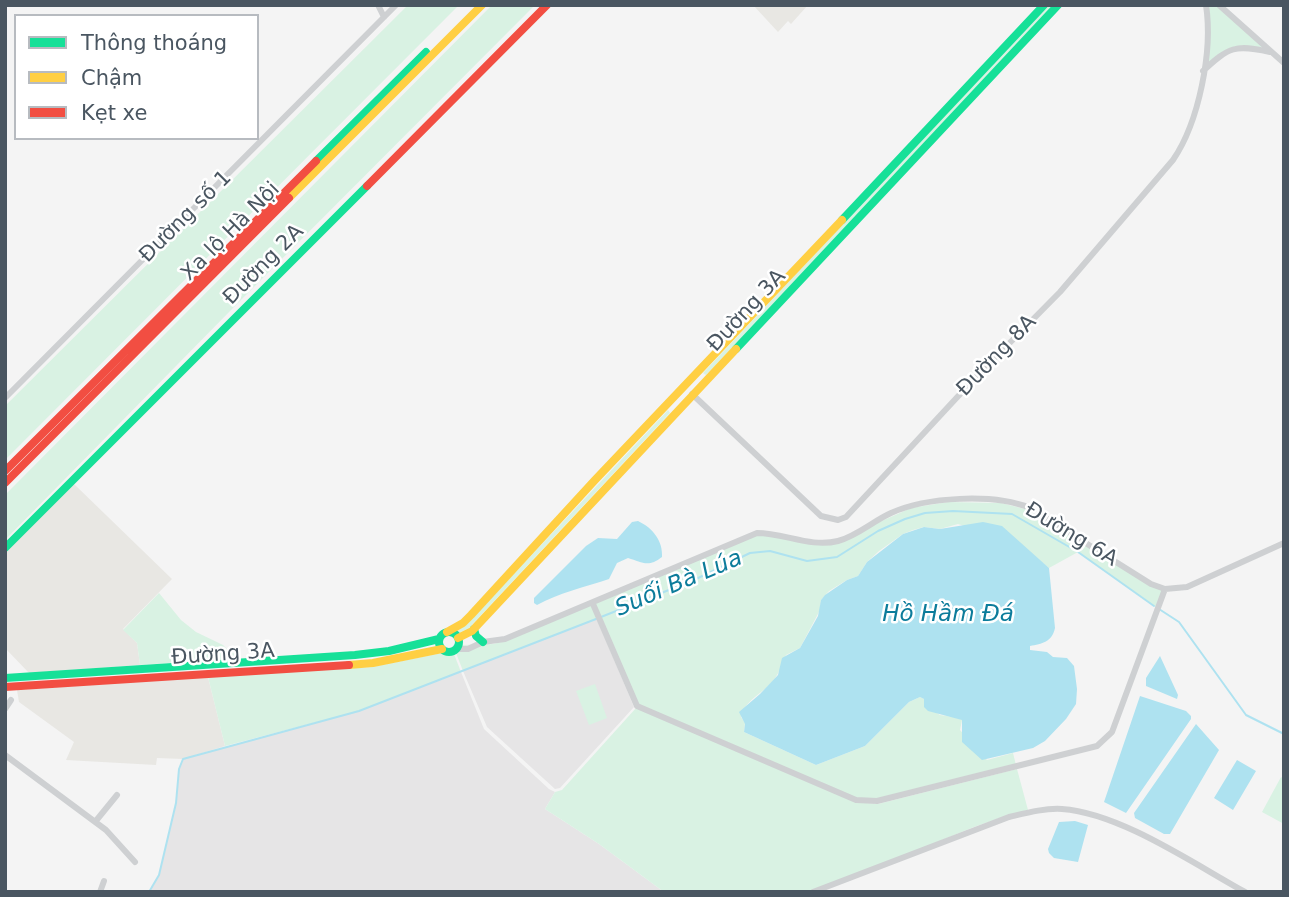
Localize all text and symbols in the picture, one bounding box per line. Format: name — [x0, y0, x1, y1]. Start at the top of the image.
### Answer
legend — [14, 14, 259, 140]
text: Thông thoáng — [81, 31, 227, 55]
text: Chậm — [81, 66, 142, 90]
text: Kẹt xe — [81, 101, 147, 125]
street label: Đường số 1 — [135, 166, 237, 268]
street label: Xa lộ Hà Nội — [176, 177, 286, 287]
street label: Đường 2A — [219, 220, 309, 310]
street label: Đường 3A — [703, 265, 791, 357]
street label: Đường 8A — [952, 310, 1042, 402]
street label: Đường 6A — [1020, 498, 1122, 572]
water label: Suối Bà Lúa — [611, 545, 747, 623]
water label: Hồ Hầm Đá — [882, 601, 1014, 629]
street label: Đường 3A — [171, 639, 275, 671]

